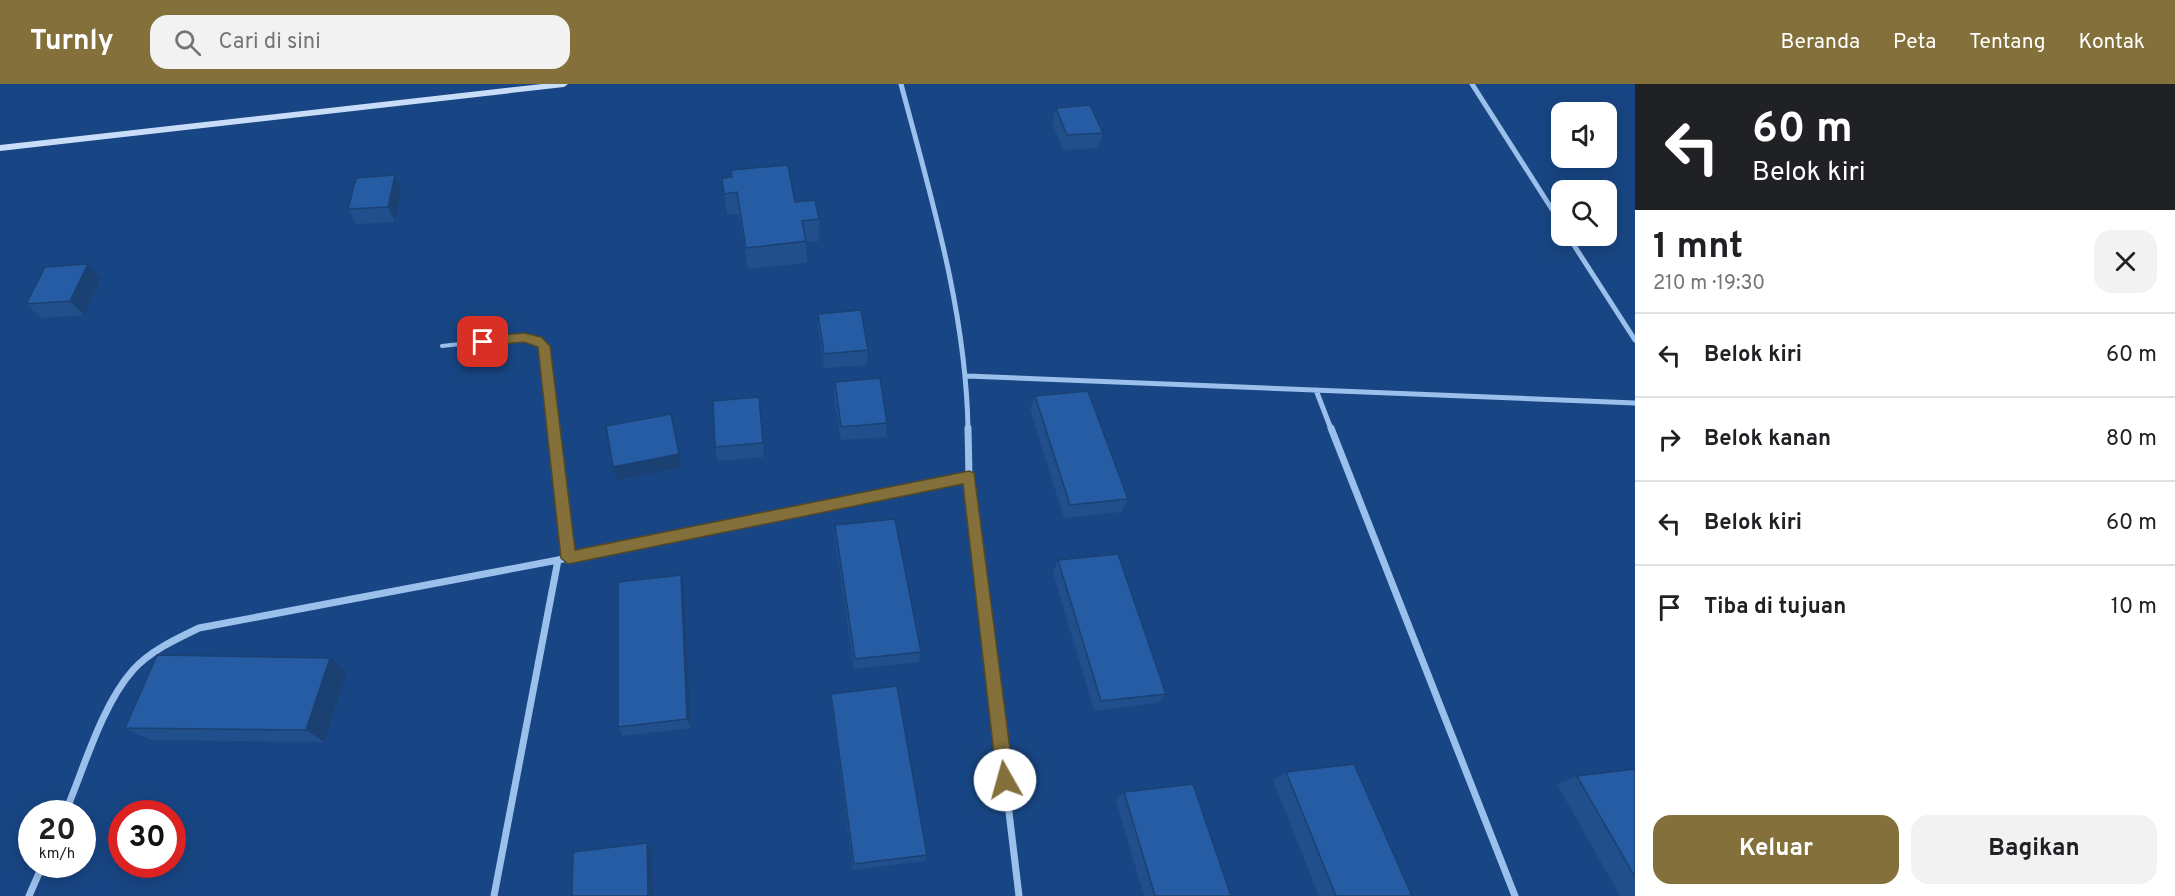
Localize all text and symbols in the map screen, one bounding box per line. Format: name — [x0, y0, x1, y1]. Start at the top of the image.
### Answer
search box — [150, 15, 570, 69]
text: Turnly — [30, 24, 114, 60]
icon: search — [171, 26, 204, 59]
text: Cari di sini — [219, 29, 321, 56]
text: Beranda — [1781, 29, 1860, 56]
text: Peta — [1893, 29, 1936, 56]
text: Tentang — [1969, 29, 2046, 56]
text: Kontak — [2079, 29, 2145, 56]
map controls — [1551, 102, 1617, 246]
button: sound — [1551, 102, 1617, 168]
text: 60 m — [1752, 104, 1853, 157]
icon: left — [1653, 108, 1731, 186]
text: Belok kiri — [1752, 156, 1866, 190]
button: search — [1551, 180, 1617, 246]
text: 1 mnt — [1653, 225, 1743, 271]
button: close — [2094, 230, 2157, 293]
text: 210 m · 19:30 — [1653, 271, 1765, 297]
pin — [457, 316, 508, 367]
icon: arrive — [466, 325, 499, 358]
icon: left — [1653, 339, 1686, 372]
text: Belok kiri — [1704, 342, 1802, 369]
text: 60 m — [2106, 342, 2157, 369]
icon: right — [1653, 423, 1686, 456]
text: Belok kanan — [1704, 426, 1831, 453]
text: 80 m — [2106, 426, 2157, 453]
icon: left — [1653, 507, 1686, 540]
text: Belok kiri — [1704, 510, 1802, 537]
text: 60 m — [2106, 510, 2157, 537]
icon: arrive — [1653, 591, 1686, 624]
text: Tiba di tujuan — [1704, 594, 1846, 621]
text: 10 m — [2111, 594, 2157, 621]
position arrow — [973, 748, 1037, 812]
speed limit sign: 30 — [108, 800, 186, 878]
text: 20 — [38, 813, 76, 850]
button: Keluar — [1653, 815, 1899, 884]
button: Bagikan — [1911, 815, 2157, 884]
text: km/h — [39, 845, 75, 864]

